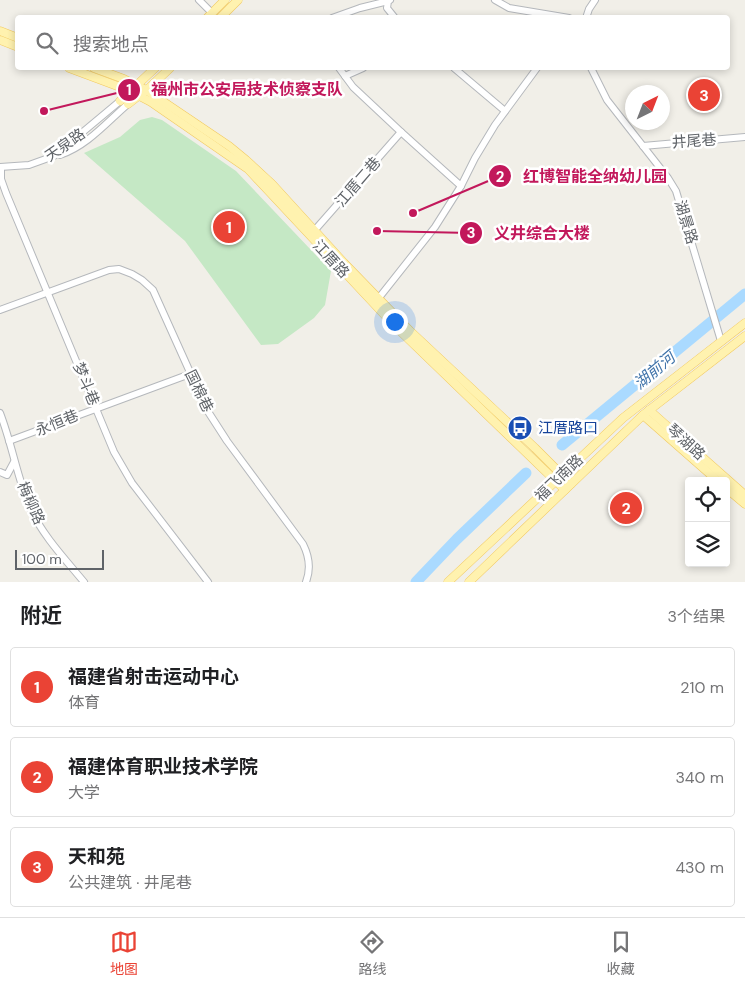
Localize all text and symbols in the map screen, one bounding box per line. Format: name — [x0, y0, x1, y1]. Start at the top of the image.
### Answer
search box — [15, 15, 730, 70]
icon: search — [33, 29, 61, 57]
text: 搜索地点 — [73, 32, 149, 57]
callout: 福州市公安局技术侦察支队 — [116, 74, 353, 105]
pin: 3 — [688, 76, 720, 114]
text: 福州市公安局技术侦察支队 — [151, 79, 343, 100]
text: 1 — [126, 80, 132, 100]
north arrow — [625, 85, 670, 130]
street label: 天泉路 — [41, 124, 89, 166]
street label: 井尾巷 — [671, 129, 717, 153]
street label: 江厝二巷 — [331, 153, 385, 211]
callout: 红博智能全纳幼儿园 — [488, 161, 677, 192]
text: 红博智能全纳幼儿园 — [523, 166, 667, 187]
text: 2 — [496, 167, 505, 187]
street label: 湖景路 — [670, 198, 702, 246]
pin: 1 — [213, 208, 245, 246]
callout: 义井综合大楼 — [459, 218, 600, 249]
text: 3 — [466, 223, 476, 243]
text: 义井综合大楼 — [494, 223, 590, 244]
street label: 江厝路 — [308, 236, 354, 282]
your location — [382, 309, 408, 335]
water label: 湖前河 — [629, 345, 682, 394]
street label: 梦斗巷 — [68, 359, 104, 409]
street label: 国棉巷 — [180, 366, 218, 416]
street label: 永恒巷 — [32, 405, 82, 441]
bus stop icon: 江厝路口 — [507, 415, 533, 441]
place label: 江厝路口 — [538, 418, 598, 438]
street label: 琴湖路 — [663, 420, 709, 464]
street label: 福飞南路 — [530, 450, 588, 506]
map controls — [685, 477, 730, 567]
button: locate — [685, 477, 730, 522]
street label: 梅柳路 — [13, 478, 49, 528]
pin: 2 — [610, 489, 642, 527]
button: layers — [685, 522, 730, 567]
scale bar — [15, 547, 104, 570]
text: 100 m — [22, 550, 62, 568]
text: 附近 — [20, 602, 62, 630]
text: 3个结果 — [668, 606, 725, 627]
text: 福建省射击运动中心 — [68, 664, 239, 689]
text: 1 — [34, 677, 40, 698]
text: 210 m — [680, 677, 724, 698]
text: 体育 — [68, 692, 100, 713]
text: 福建体育职业技术学院 — [68, 754, 258, 779]
text: 2 — [32, 767, 42, 788]
text: 340 m — [675, 767, 724, 788]
text: 大学 — [68, 782, 100, 803]
text: 天和苑 — [68, 844, 125, 869]
text: 3 — [32, 857, 42, 878]
text: 430 m — [675, 857, 724, 878]
text: 公共建筑 · 井尾巷 — [68, 872, 192, 893]
tab: 地图 — [110, 928, 138, 978]
tab: 路线 — [358, 928, 386, 978]
tab: 收藏 — [607, 928, 635, 978]

